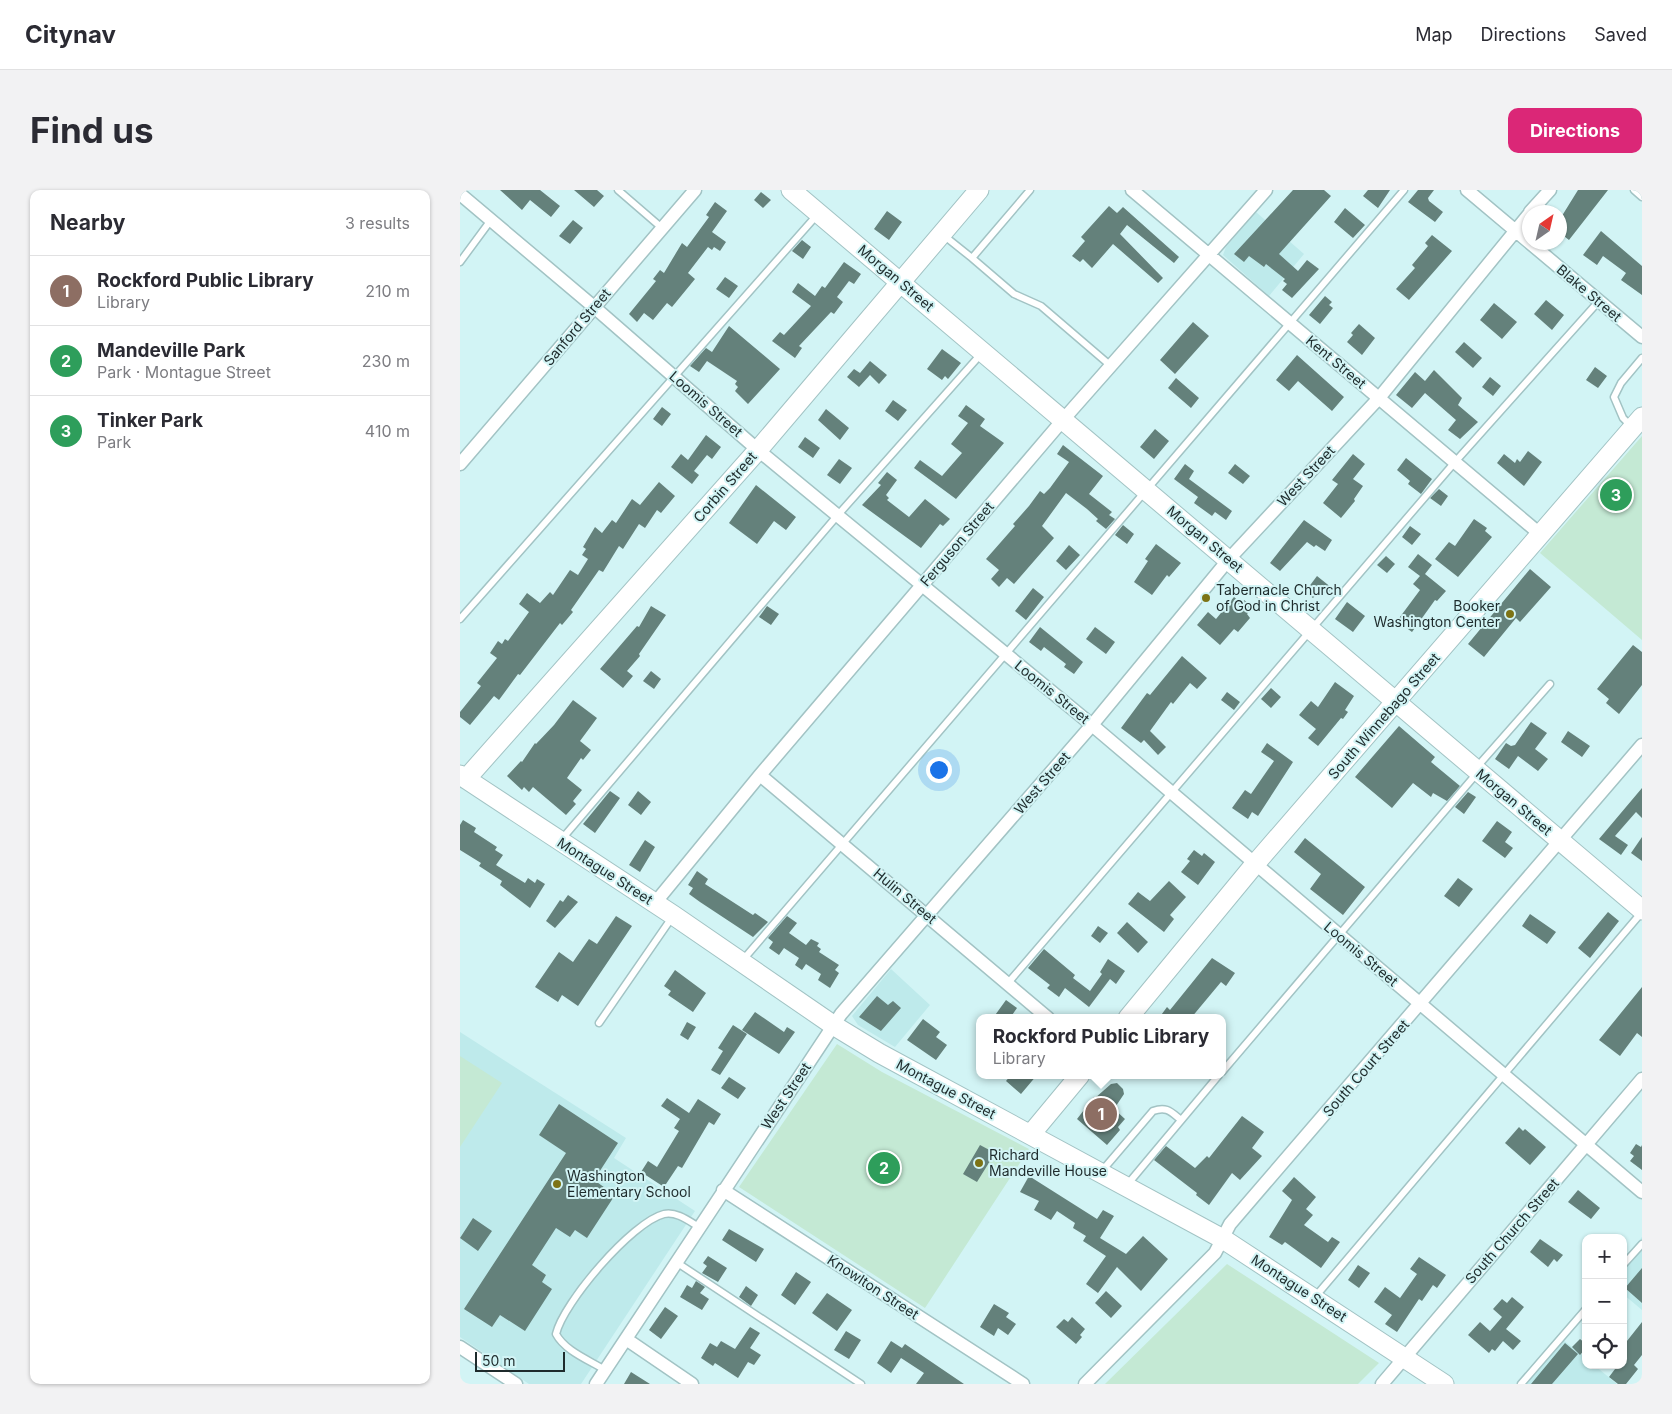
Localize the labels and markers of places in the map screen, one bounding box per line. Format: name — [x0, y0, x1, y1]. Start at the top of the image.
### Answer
pin: 3 — [1600, 476, 1632, 514]
place label: Tabernacle Church of God in Christ — [1216, 581, 1342, 614]
marker: Tabernacle Church of God in Christ — [1200, 592, 1212, 604]
place label: Booker Washington Center — [1374, 597, 1500, 630]
marker: Booker Washington Center — [1504, 608, 1516, 620]
pin: 1 — [1085, 1095, 1117, 1133]
place label: Richard Mandeville House — [989, 1146, 1107, 1179]
pin: 2 — [868, 1149, 900, 1187]
marker: Richard Mandeville House — [973, 1157, 985, 1169]
place label: Washington Elementary School — [567, 1167, 691, 1200]
marker: Washington Elementary School — [551, 1178, 563, 1190]

